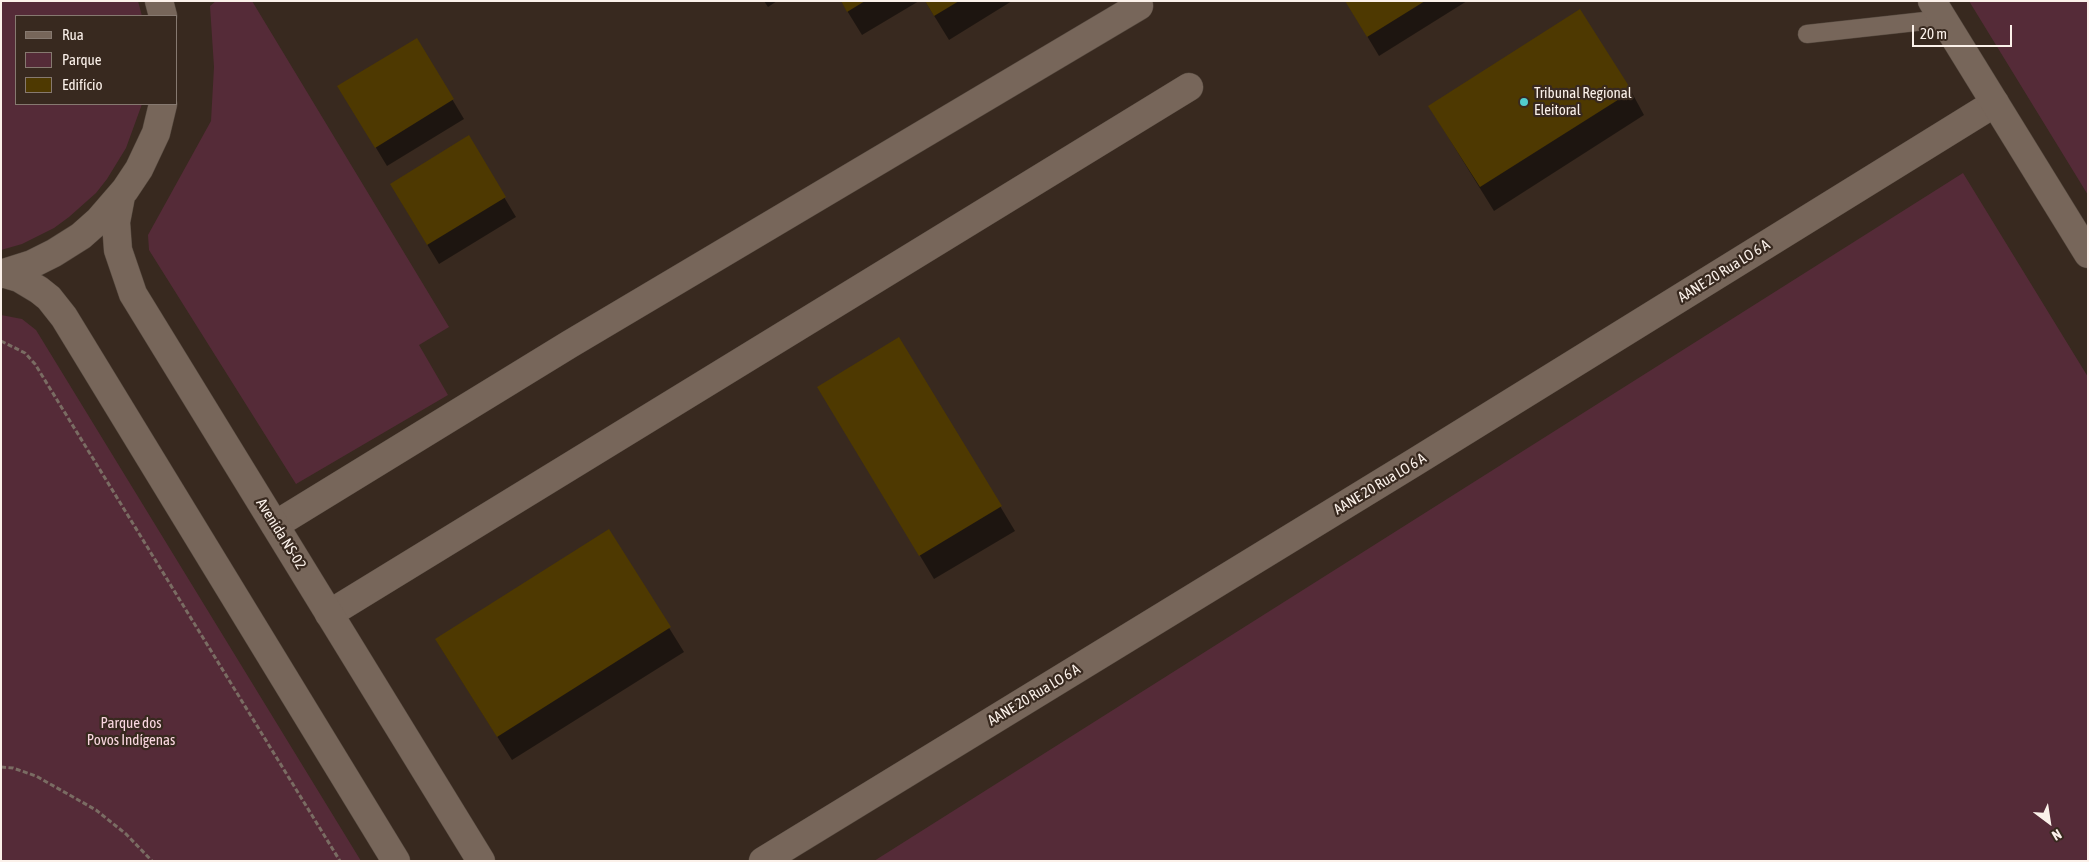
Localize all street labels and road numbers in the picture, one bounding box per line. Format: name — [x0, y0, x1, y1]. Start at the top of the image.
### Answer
street label: AANE 20 Rua LO 6 A — [1675, 236, 1773, 306]
street label: AANE 20 Rua LO 6 A — [1330, 449, 1430, 519]
street label: Avenida NS-02 — [252, 495, 310, 573]
street label: AANE 20 Rua LO 6 A — [984, 660, 1084, 730]

